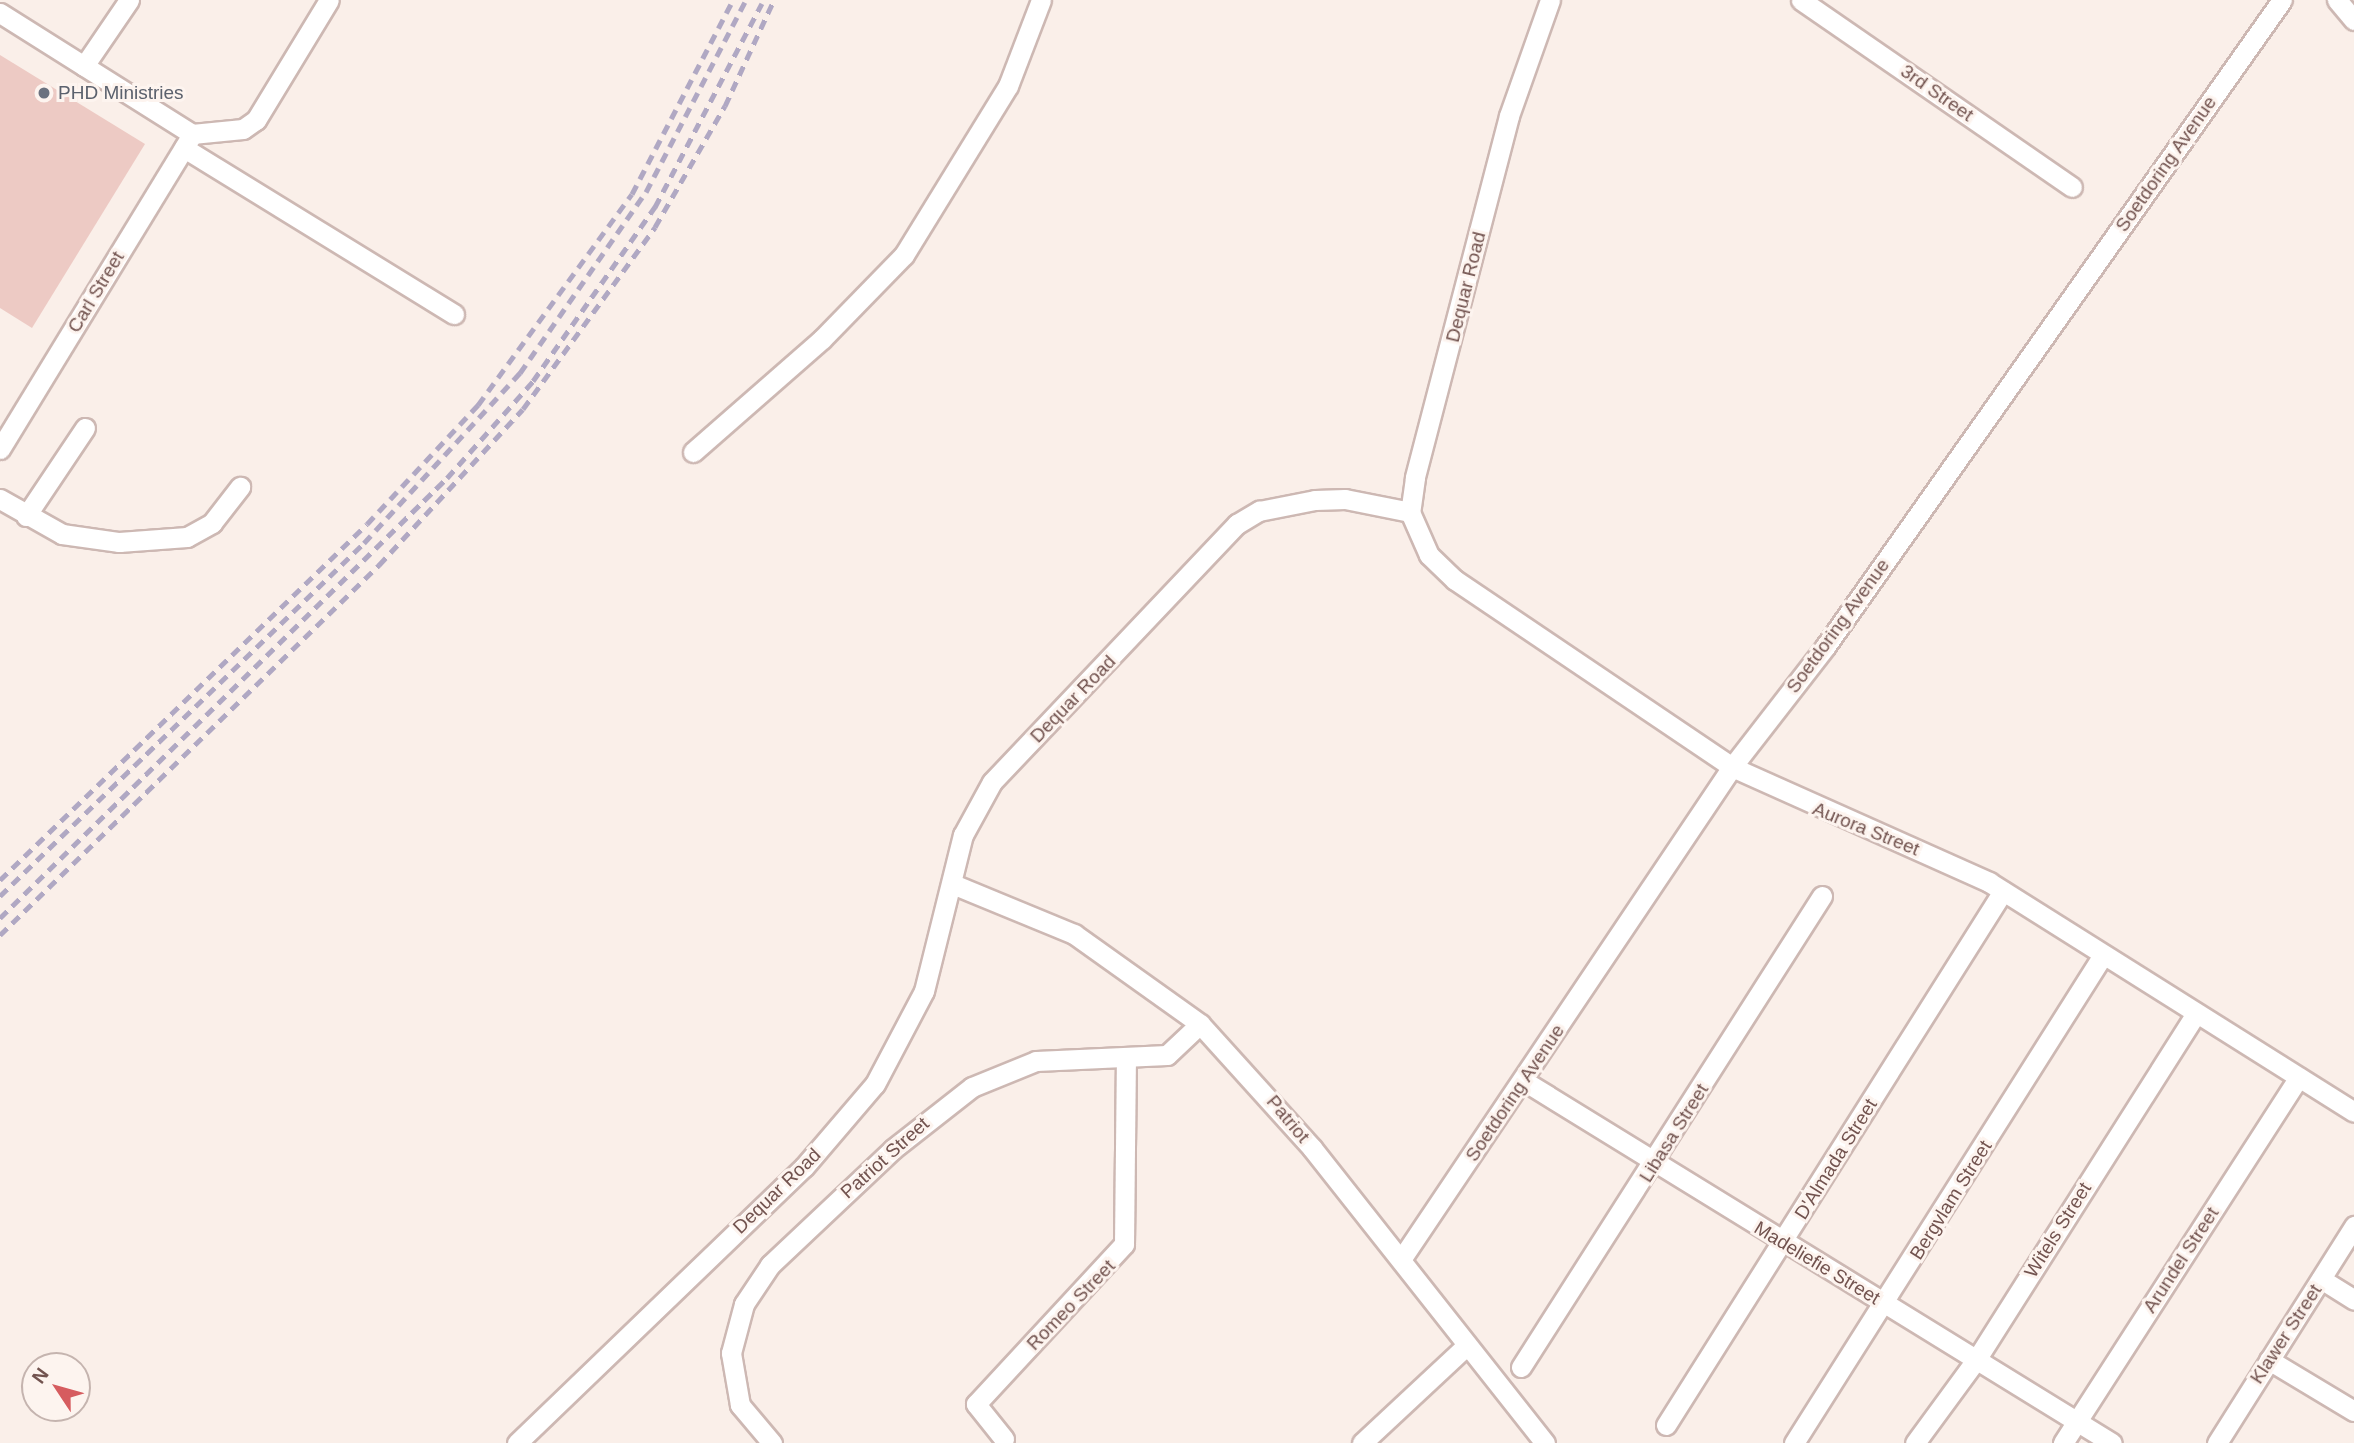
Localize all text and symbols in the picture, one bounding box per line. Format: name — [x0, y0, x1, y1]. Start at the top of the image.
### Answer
street label: 3rd Street — [1896, 60, 1978, 126]
place label: PHD Ministries — [58, 82, 184, 104]
marker: PHD Ministries — [36, 85, 52, 101]
street label: Soetdoring Avenue — [2110, 91, 2222, 237]
street label: Dequar Road — [1441, 229, 1491, 345]
street label: Carl Street — [63, 247, 129, 337]
street label: Soetdoring Avenue — [1781, 554, 1895, 698]
street label: Dequar Road — [1026, 650, 1120, 748]
street label: Aurora Street — [1809, 797, 1923, 861]
street label: Soetdoring Avenue — [1460, 1020, 1570, 1166]
street label: Libasa Street — [1635, 1079, 1713, 1187]
street label: Patriot — [1262, 1091, 1314, 1147]
street label: D'Almada Street — [1790, 1095, 1882, 1223]
street label: Patriot Street — [836, 1112, 934, 1204]
street label: Bergvlam Street — [1905, 1136, 1997, 1264]
street label: Dequar Road — [728, 1144, 826, 1238]
street label: Witels Street — [2020, 1178, 2096, 1282]
street label: Arundel Street — [2138, 1203, 2224, 1317]
street label: Madeliefie Street — [1750, 1217, 1884, 1309]
street label: Romeo Street — [1022, 1255, 1120, 1355]
street label: Klawer Street — [2245, 1280, 2327, 1388]
north arrow — [21, 1352, 91, 1422]
text: N — [28, 1364, 53, 1387]

